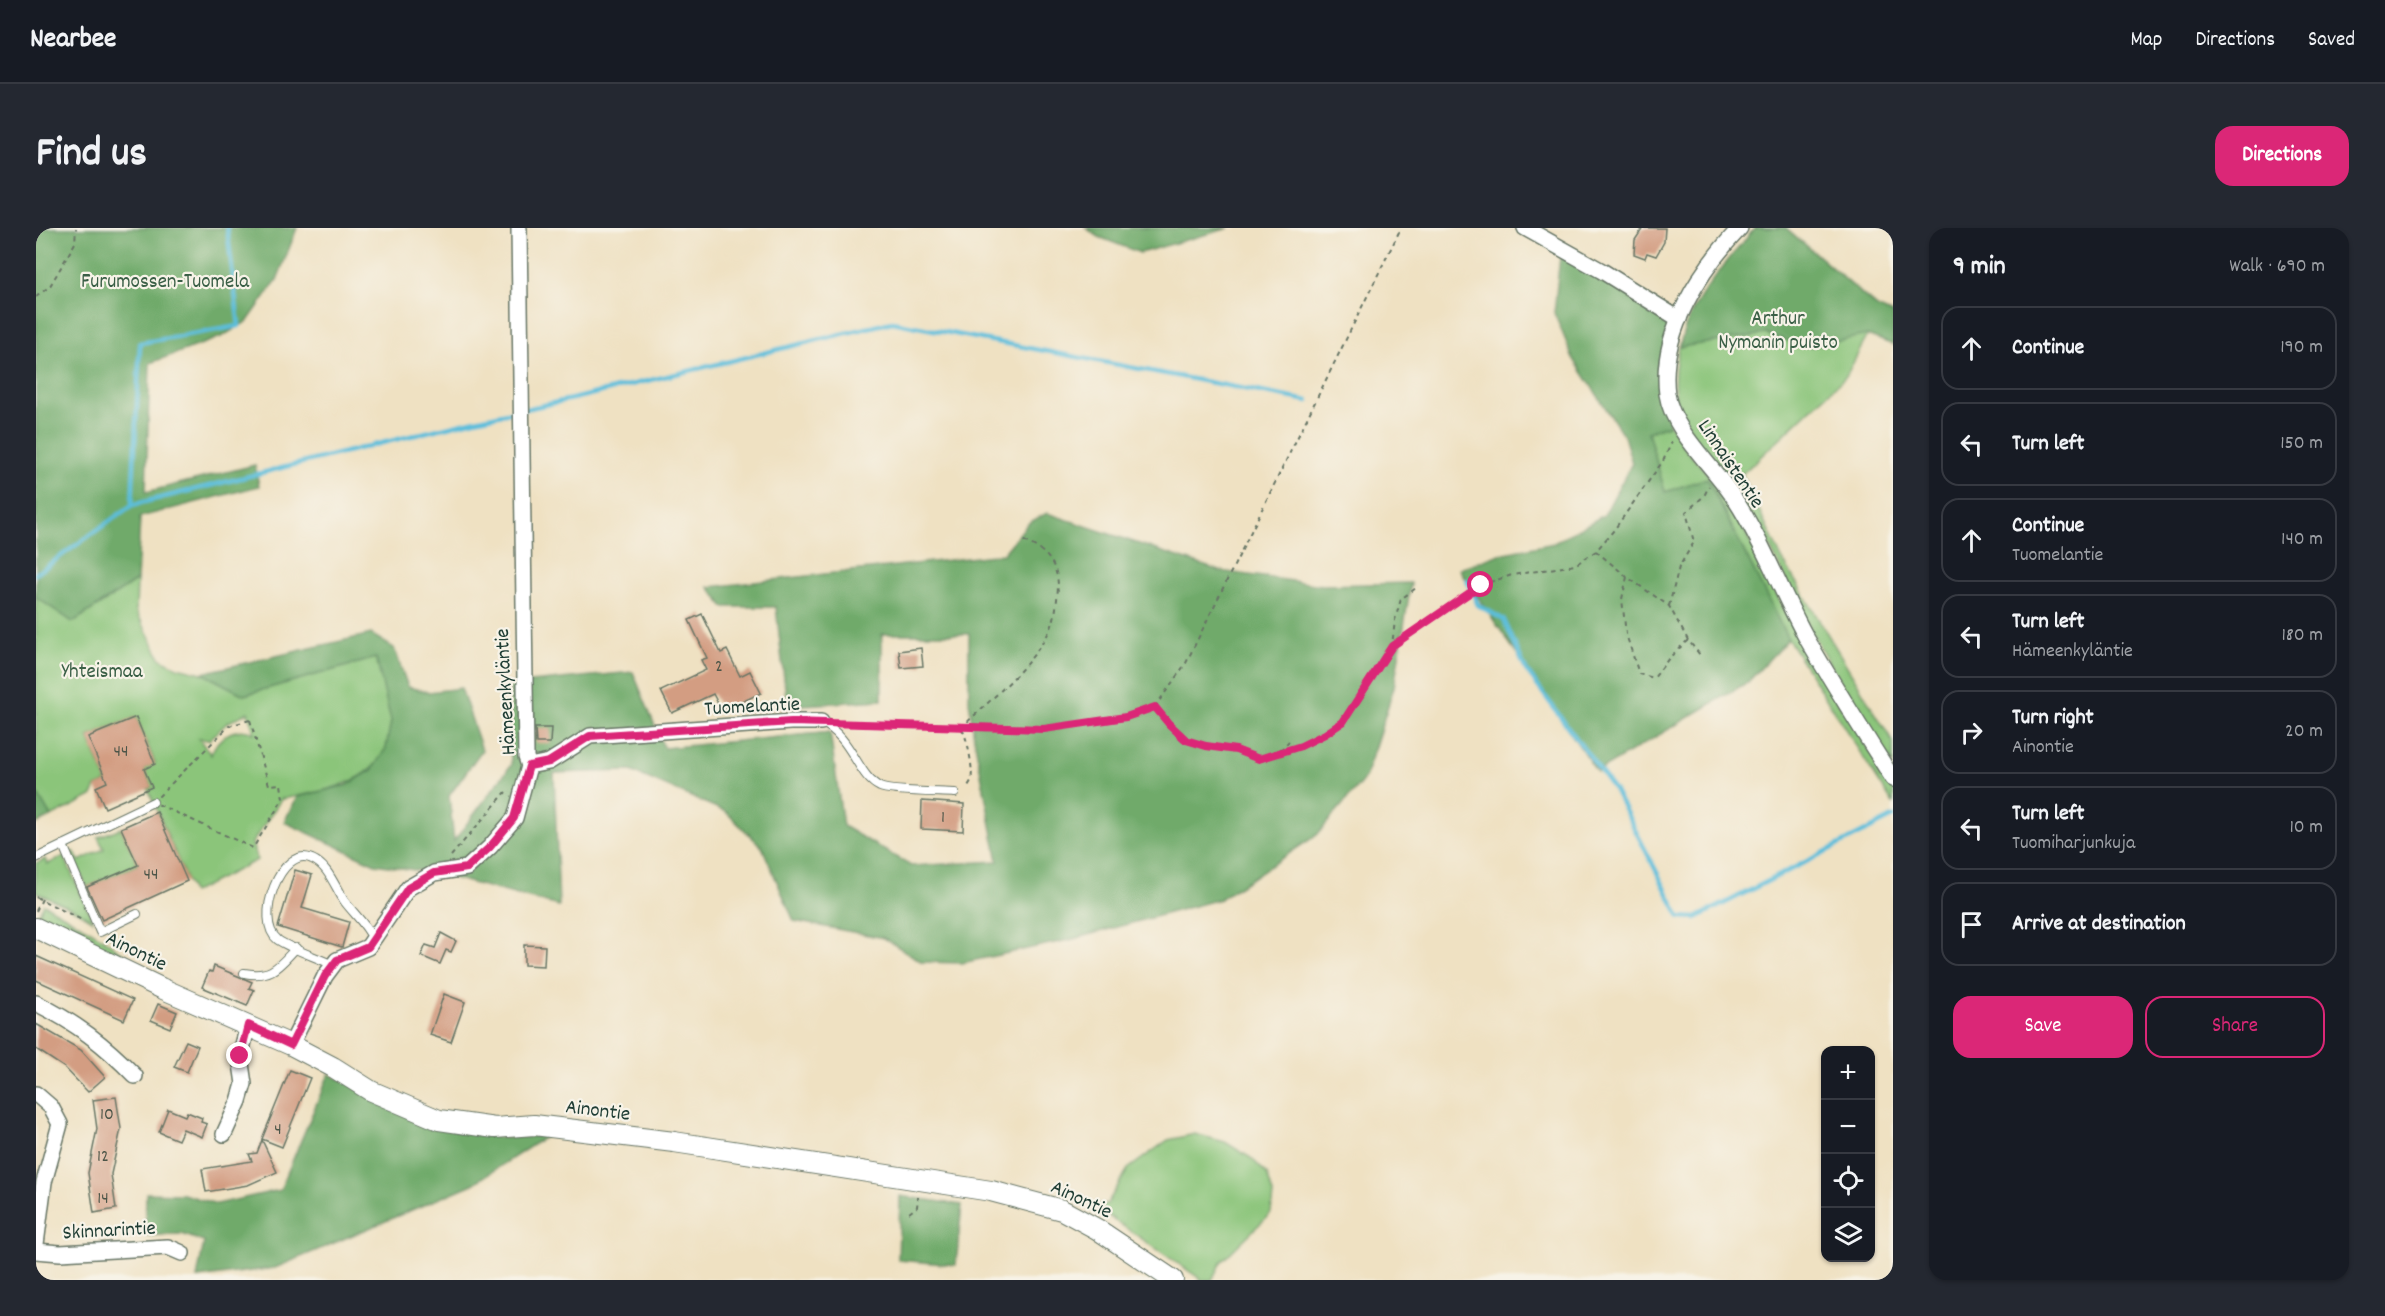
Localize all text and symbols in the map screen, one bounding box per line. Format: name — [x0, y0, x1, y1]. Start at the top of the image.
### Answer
text: Nearbee — [30, 21, 116, 61]
text: Map — [2131, 26, 2162, 56]
text: Directions — [2195, 26, 2275, 56]
text: Saved — [2308, 26, 2355, 56]
text: Find us — [36, 126, 147, 186]
button: Directions — [2215, 126, 2349, 186]
text: 9 min — [1953, 249, 2006, 286]
text: Walk · 690 m — [2229, 253, 2325, 281]
park label: Furumossen-Tuomela — [81, 268, 250, 298]
park label: Arthur Nymanin puisto — [1718, 305, 1838, 359]
icon: ahead — [1955, 332, 1988, 365]
text: Continue — [2012, 333, 2084, 364]
text: 190 m — [2280, 334, 2323, 362]
street label: Linnaistentie — [1689, 414, 1770, 515]
icon: left — [1955, 428, 1988, 461]
text: Turn left — [2012, 429, 2084, 460]
text: 150 m — [2280, 430, 2323, 458]
text: Continue — [2012, 511, 2084, 542]
icon: ahead — [1955, 524, 1988, 557]
text: 140 m — [2281, 526, 2323, 554]
text: Tuomelantie — [2012, 542, 2103, 570]
route start — [1467, 571, 1493, 597]
text: Turn left — [2012, 607, 2084, 638]
icon: left — [1955, 620, 1988, 653]
text: 180 m — [2281, 622, 2323, 650]
street label: Hämeenkyläntie — [489, 628, 525, 756]
text: Hämeenkyläntie — [2012, 638, 2133, 666]
house number: 2 — [715, 655, 723, 680]
park label: Yhteismaa — [61, 658, 144, 688]
street label: Tuomelantie — [704, 691, 801, 725]
text: Turn right — [2012, 703, 2094, 734]
icon: right — [1955, 716, 1988, 749]
text: 20 m — [2285, 718, 2323, 746]
text: Ainontie — [2012, 734, 2074, 762]
house number: 44 — [114, 740, 128, 765]
text: Turn left — [2012, 799, 2084, 830]
house number: 1 — [941, 806, 945, 831]
icon: left — [1955, 812, 1988, 845]
text: 10 m — [2289, 814, 2323, 842]
text: Tuomiharjunkuja — [2012, 830, 2135, 858]
house number: 44 — [144, 863, 158, 888]
icon: arrive — [1955, 908, 1988, 941]
text: Arrive at destination — [2012, 909, 2186, 940]
street label: Ainontie — [100, 925, 171, 980]
button: Save — [1953, 996, 2133, 1058]
button: Share — [2145, 996, 2325, 1058]
route end — [226, 1042, 252, 1068]
map controls — [1821, 1046, 1875, 1262]
button: + — [1821, 1046, 1875, 1100]
street label: Ainontie — [564, 1093, 632, 1131]
button: − — [1821, 1100, 1875, 1154]
house number: 10 — [100, 1103, 114, 1128]
house number: 4 — [274, 1118, 282, 1143]
house number: 12 — [97, 1145, 109, 1170]
button: locate — [1821, 1154, 1875, 1208]
street label: Ainontie — [1045, 1173, 1116, 1228]
house number: 14 — [97, 1187, 109, 1212]
button: layers — [1821, 1208, 1875, 1262]
street label: Skinnarintie — [62, 1215, 156, 1249]

